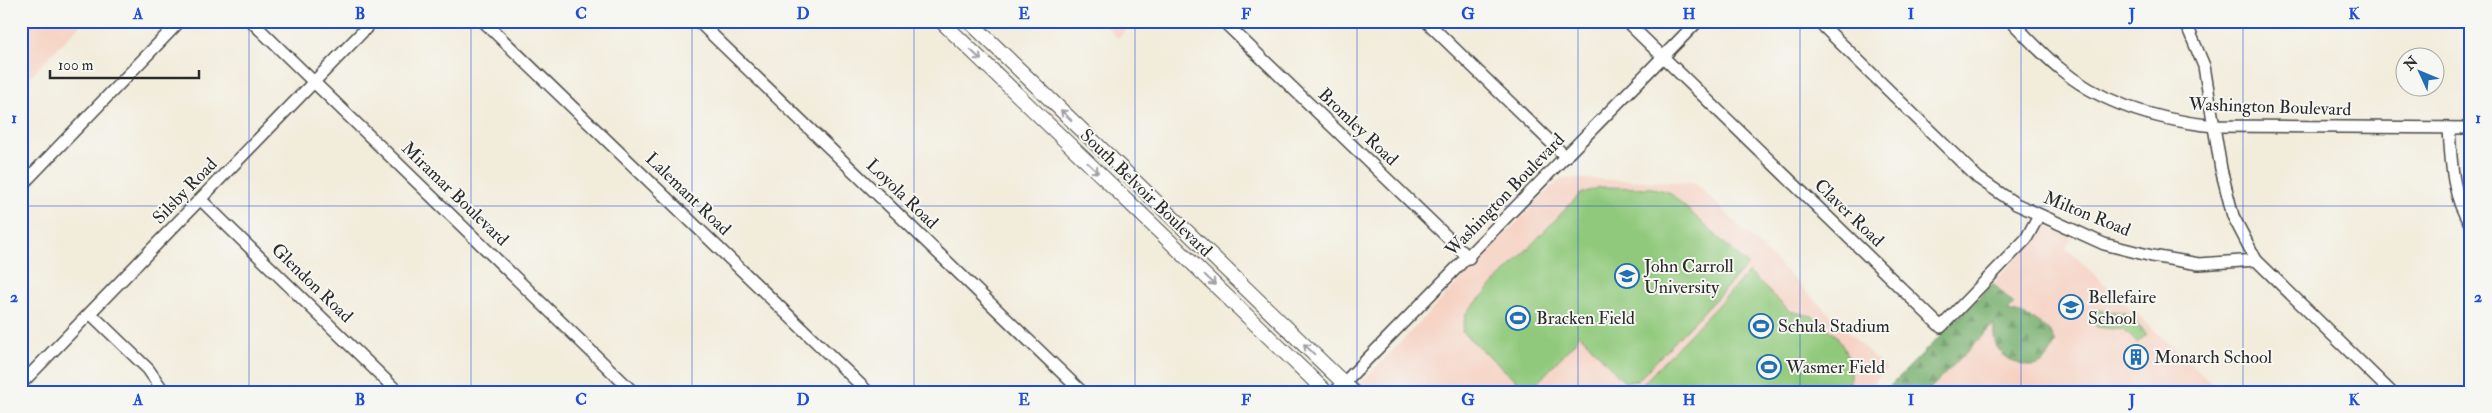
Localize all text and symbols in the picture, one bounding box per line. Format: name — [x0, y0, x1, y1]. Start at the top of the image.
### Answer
text: A — [132, 4, 144, 24]
text: B — [355, 4, 365, 24]
text: C — [575, 4, 587, 24]
text: D — [796, 4, 810, 24]
text: E — [1018, 4, 1030, 24]
text: F — [1241, 4, 1251, 24]
text: G — [1461, 4, 1475, 24]
text: H — [1682, 4, 1696, 24]
text: I — [1908, 4, 1915, 24]
text: J — [2128, 4, 2136, 25]
text: K — [2348, 4, 2360, 24]
scale bar — [50, 48, 199, 80]
north arrow — [2394, 48, 2444, 98]
one-way arrow — [969, 49, 982, 61]
text: N — [2400, 53, 2422, 74]
text: 100 m — [58, 56, 94, 75]
street label: Bromley Road — [1313, 83, 1403, 171]
street label: Washington Boulevard — [2187, 93, 2352, 121]
text: 1 — [11, 108, 17, 128]
text: 1 — [2475, 108, 2481, 128]
one-way arrow — [1059, 109, 1072, 121]
street label: South Belvoir Boulevard — [1075, 124, 1217, 262]
street label: Washington Boulevard — [1440, 128, 1570, 262]
street label: Miramar Boulevard — [396, 137, 514, 251]
street label: Lalemant Road — [640, 147, 736, 241]
street label: Silsby Road — [148, 153, 222, 229]
street label: Loyola Road — [861, 154, 943, 234]
one-way arrow — [1086, 162, 1099, 174]
street label: Claver Road — [1809, 174, 1889, 252]
street label: Milton Road — [2040, 186, 2134, 242]
street label: Glendon Road — [266, 238, 358, 328]
place label: John Carroll University — [1643, 255, 1734, 299]
school or university icon: John Carroll University — [1614, 263, 1640, 289]
one-way arrow — [1204, 274, 1216, 286]
place label: Bellefaire School — [2088, 286, 2157, 330]
text: 2 — [10, 287, 18, 307]
text: 2 — [2474, 287, 2482, 307]
school or university icon: Bellefaire School — [2058, 294, 2084, 320]
sports icon: Bracken Field — [1505, 305, 1531, 331]
place label: Bracken Field — [1536, 307, 1635, 330]
sports icon: Schula Stadium — [1748, 313, 1774, 339]
place label: Schula Stadium — [1778, 315, 1890, 338]
one-way arrow — [1302, 343, 1315, 355]
building icon: Monarch School — [2123, 344, 2149, 370]
place label: Monarch School — [2154, 346, 2272, 369]
sports icon: Wasmer Field — [1756, 354, 1782, 380]
place label: Wasmer Field — [1785, 356, 1885, 379]
text: A — [132, 390, 144, 410]
text: B — [355, 390, 365, 410]
text: C — [575, 390, 587, 410]
text: D — [796, 390, 810, 410]
text: E — [1018, 390, 1030, 410]
text: F — [1241, 390, 1251, 410]
text: G — [1461, 390, 1475, 410]
text: H — [1682, 390, 1696, 410]
text: I — [1908, 390, 1915, 410]
text: J — [2128, 390, 2136, 411]
text: K — [2348, 390, 2360, 410]

